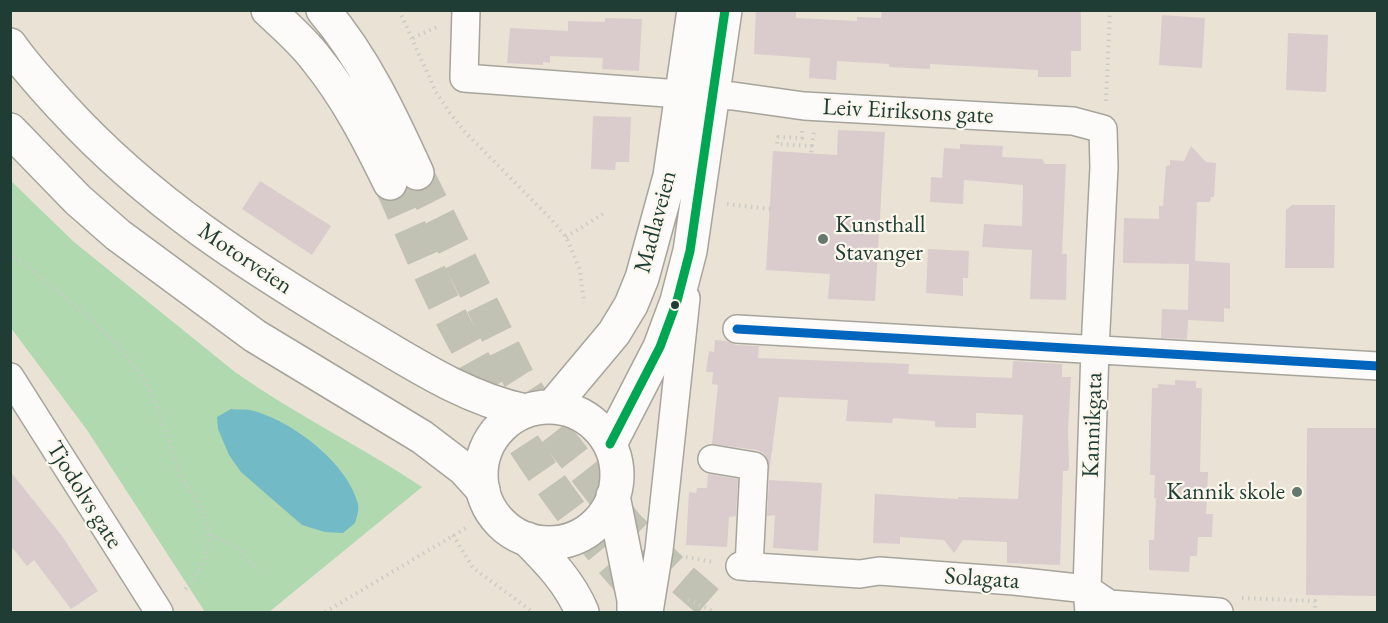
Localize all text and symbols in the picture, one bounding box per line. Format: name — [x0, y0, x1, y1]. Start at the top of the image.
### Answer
street label: Leiv Eiriksons gate — [822, 93, 994, 131]
street label: Madlaveien — [629, 168, 683, 276]
place label: Kunsthall Stavanger — [835, 211, 925, 267]
street label: Motorveien — [192, 217, 298, 301]
marker: Kunsthall Stavanger — [816, 232, 830, 246]
unlabelled marker — [669, 299, 681, 311]
street label: Kannikgata — [1077, 372, 1109, 478]
street label: Tjodolvs gate — [40, 436, 128, 554]
place label: Kannik skole — [1166, 478, 1285, 506]
marker: Kannik skole — [1290, 485, 1304, 499]
street label: Solagata — [944, 562, 1020, 596]

